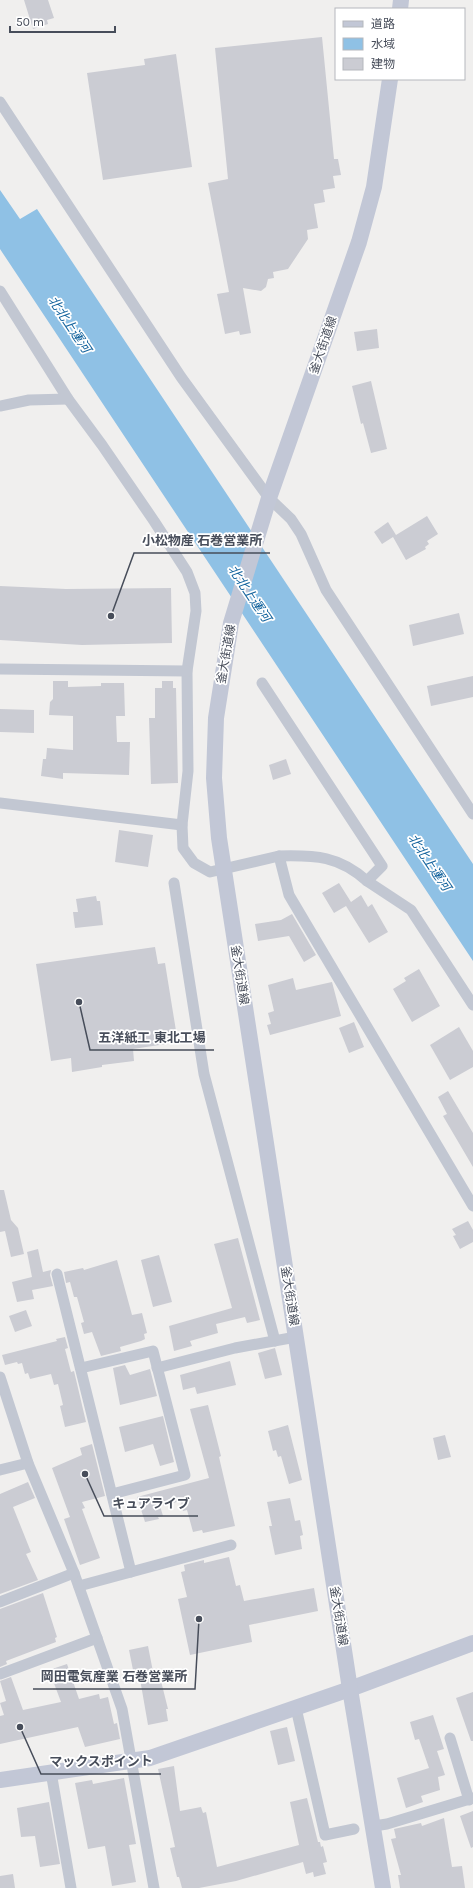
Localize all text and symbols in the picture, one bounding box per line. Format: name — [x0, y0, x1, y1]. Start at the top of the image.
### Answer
scale bar — [10, 8, 115, 34]
legend — [335, 8, 465, 80]
text: 50 m — [16, 15, 44, 29]
text: 道路 — [371, 17, 395, 31]
text: 水域 — [371, 37, 395, 51]
text: 建物 — [371, 57, 395, 71]
water label: 北北上運河 — [45, 293, 96, 358]
street label: 釜大街道線 — [307, 314, 339, 376]
callout: 小松物産 石巻営業所 — [134, 528, 270, 553]
text: 小松物産 石巻営業所 — [142, 533, 262, 548]
water label: 北北上運河 — [225, 562, 276, 627]
street label: 釜大街道線 — [214, 623, 238, 685]
water label: 北北上運河 — [405, 831, 456, 896]
street label: 釜大街道線 — [228, 944, 252, 1006]
callout: 五洋紙工 東北工場 — [90, 1025, 214, 1050]
text: 五洋紙工 東北工場 — [98, 1030, 206, 1045]
street label: 釜大街道線 — [278, 1265, 302, 1327]
callout: キュアライブ — [104, 1491, 198, 1516]
text: キュアライブ — [112, 1496, 190, 1511]
street label: 釜大街道線 — [327, 1585, 351, 1647]
callout: 岡田電気産業 石巻営業所 — [33, 1664, 195, 1689]
text: 岡田電気産業 石巻営業所 — [41, 1669, 187, 1684]
callout: マックスポイント — [41, 1749, 161, 1774]
text: マックスポイント — [49, 1754, 153, 1769]

